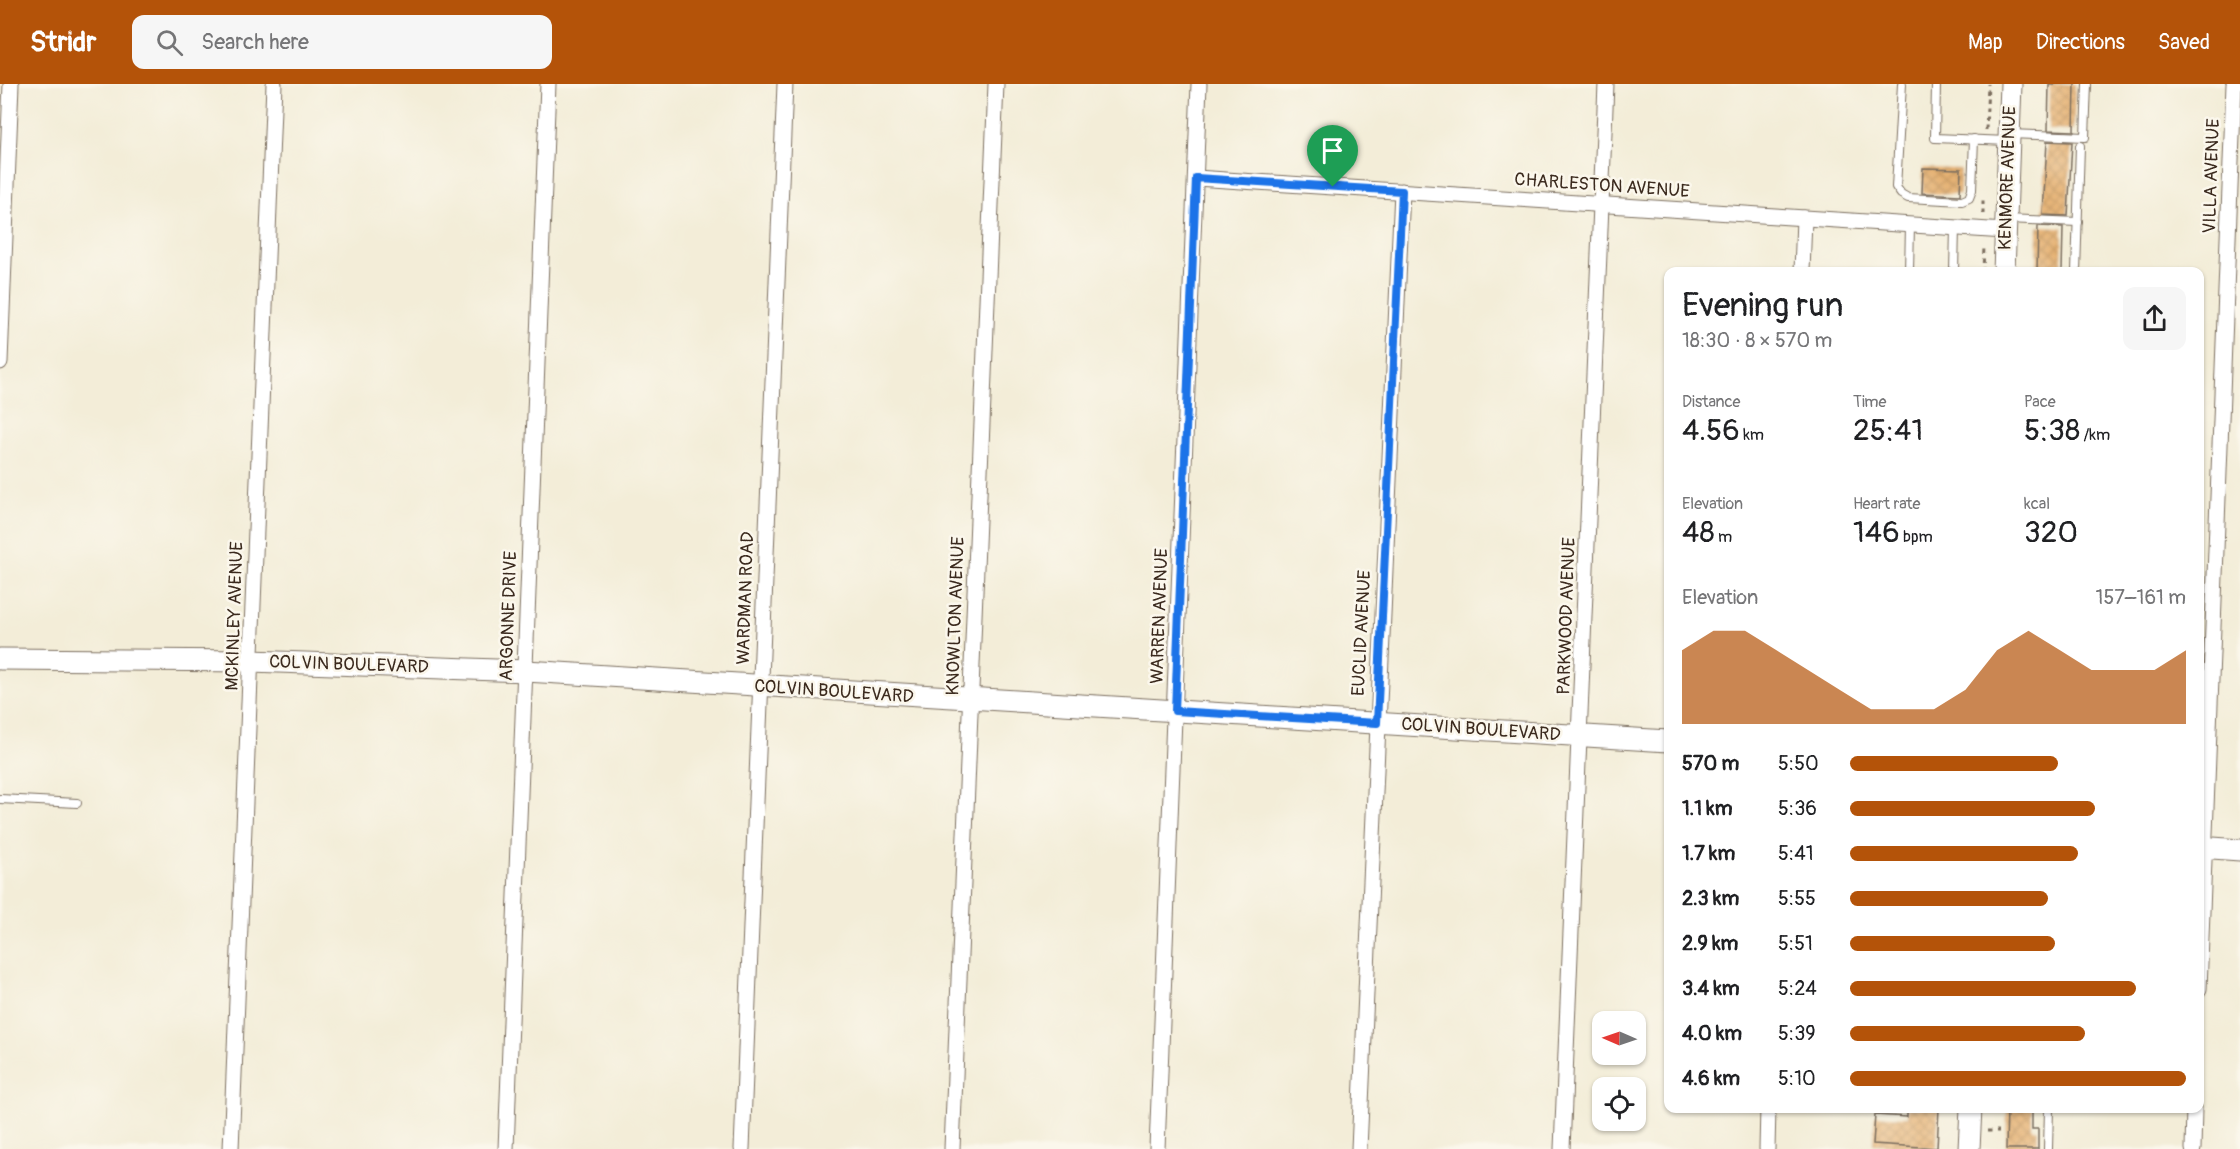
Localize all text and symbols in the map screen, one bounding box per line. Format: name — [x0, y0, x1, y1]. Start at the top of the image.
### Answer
search box — [132, 15, 552, 69]
text: Stridr — [30, 25, 96, 60]
icon: search — [153, 26, 186, 59]
text: Search here — [201, 28, 309, 56]
text: Map — [1968, 29, 2003, 56]
text: Directions — [2036, 29, 2125, 56]
text: Saved — [2158, 29, 2210, 56]
street label: KENMORE AVENUE — [1993, 106, 2022, 250]
street label: VILLA AVENUE — [2198, 118, 2225, 234]
pin — [1307, 125, 1358, 187]
icon: arrive — [1316, 134, 1349, 167]
street label: CHARLESTON AVENUE — [1514, 168, 1690, 203]
text: Evening run — [1682, 285, 1843, 326]
button: share — [2123, 287, 2186, 350]
text: 18:30 · 8 × 570 m — [1682, 328, 1832, 353]
text: Distance — [1682, 392, 1741, 412]
text: Time — [1853, 392, 1886, 412]
text: Pace — [2024, 392, 2056, 412]
text: 4.56 — [1682, 412, 1740, 449]
text: 25:41 — [1853, 412, 1923, 449]
text: 5:38 — [2024, 412, 2080, 449]
text: km — [1740, 425, 1764, 445]
text: /km — [2080, 425, 2110, 445]
text: Elevation — [1682, 494, 1743, 514]
text: Heart rate — [1853, 494, 1920, 514]
text: kcal — [2024, 494, 2050, 514]
text: 48 — [1682, 514, 1715, 551]
text: 146 — [1853, 514, 1900, 551]
text: 320 — [2024, 514, 2078, 551]
text: m — [1715, 527, 1732, 547]
text: bpm — [1900, 527, 1933, 547]
street label: WARDMAN ROAD — [732, 531, 759, 665]
street label: KNOWLTON AVENUE — [941, 536, 970, 696]
street label: PARKWOOD AVENUE — [1552, 537, 1581, 695]
street label: MCKINLEY AVENUE — [220, 541, 249, 691]
street label: WARREN AVENUE — [1146, 548, 1173, 684]
street label: ARGONNE DRIVE — [495, 551, 522, 681]
street label: EUCLID AVENUE — [1347, 569, 1376, 697]
text: Elevation — [1682, 585, 1758, 610]
text: 157–161 m — [2096, 585, 2186, 610]
street label: COLVIN BOULEVARD — [269, 650, 429, 679]
street label: COLVIN BOULEVARD — [753, 674, 914, 709]
street label: COLVIN BOULEVARD — [1400, 712, 1561, 747]
text: 570 m — [1682, 751, 1739, 776]
text: 5:50 — [1778, 751, 1819, 776]
text: 1.1 km — [1682, 796, 1732, 821]
text: 5:36 — [1778, 796, 1817, 821]
text: 1.7 km — [1682, 841, 1735, 866]
text: 5:41 — [1778, 841, 1814, 866]
text: 2.3 km — [1682, 886, 1739, 911]
text: 5:55 — [1778, 886, 1816, 911]
text: 2.9 km — [1682, 931, 1738, 956]
text: 5:51 — [1778, 931, 1813, 956]
text: 3.4 km — [1682, 976, 1740, 1001]
text: 5:24 — [1778, 976, 1817, 1001]
north arrow — [1592, 1011, 1646, 1065]
map controls — [1592, 1011, 1646, 1131]
text: 4.0 km — [1682, 1021, 1742, 1046]
text: 5:39 — [1778, 1021, 1816, 1046]
text: 4.6 km — [1682, 1066, 1740, 1091]
text: 5:10 — [1778, 1066, 1816, 1091]
button: locate — [1592, 1077, 1646, 1131]

